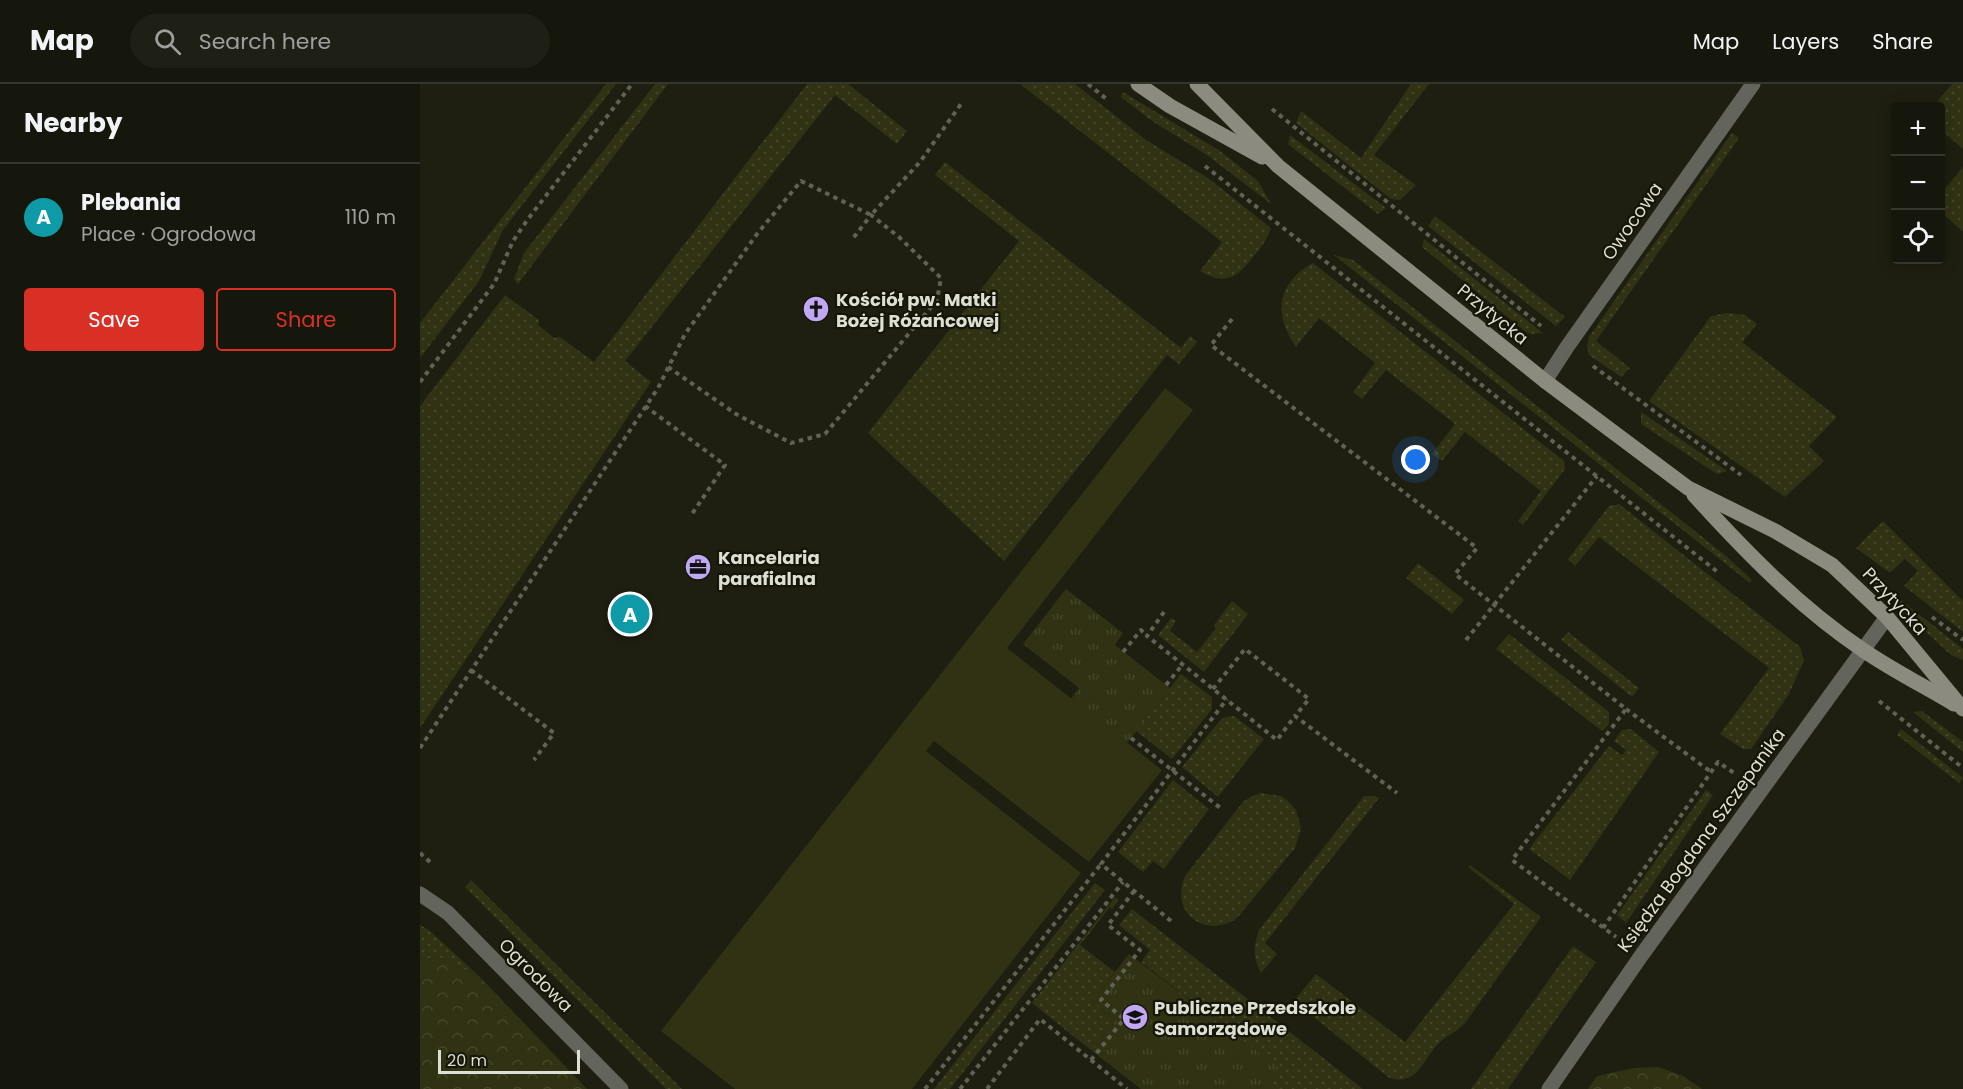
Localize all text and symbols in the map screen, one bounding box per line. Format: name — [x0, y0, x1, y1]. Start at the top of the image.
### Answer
search box — [130, 14, 550, 68]
text: Map — [30, 21, 94, 60]
icon: search — [151, 25, 184, 58]
text: Search here — [199, 26, 331, 57]
text: Map — [1693, 27, 1739, 56]
text: Layers — [1772, 27, 1839, 56]
text: Share — [1872, 27, 1933, 56]
map controls — [1891, 102, 1945, 264]
button: + — [1891, 102, 1945, 156]
text: Nearby — [24, 105, 122, 141]
button: − — [1891, 156, 1945, 210]
street label: Owocowa — [1596, 177, 1668, 265]
text: Plebania — [81, 187, 181, 218]
text: A — [36, 203, 51, 231]
text: 110 m — [345, 203, 396, 231]
button: locate — [1891, 210, 1945, 264]
text: Place · Ogrodowa — [81, 220, 256, 248]
street label: Przytycka — [1452, 278, 1534, 350]
place label: Kościół pw. Matki Bożej Różańcowej — [836, 287, 999, 333]
button: Save — [24, 288, 204, 351]
button: Share — [216, 288, 396, 351]
church icon: Kościół pw. Matki Bożej Różańcowej — [801, 294, 831, 324]
your location — [1401, 445, 1430, 474]
place label: Kancelaria parafialna — [718, 545, 820, 591]
office icon: Kancelaria parafialna — [683, 552, 713, 582]
street label: Przytycka — [1857, 562, 1933, 640]
pin: A — [610, 592, 650, 636]
street label: Księdza Bogdana Szczepanika — [1611, 723, 1791, 957]
street label: Ogrodowa — [494, 933, 578, 1017]
place label: Publiczne Przedszkole Samorządowe — [1154, 995, 1356, 1041]
school or university icon: Publiczne Przedszkole Samorządowe — [1120, 1002, 1150, 1032]
scale bar — [438, 1047, 580, 1074]
text: 20 m — [447, 1049, 487, 1072]

